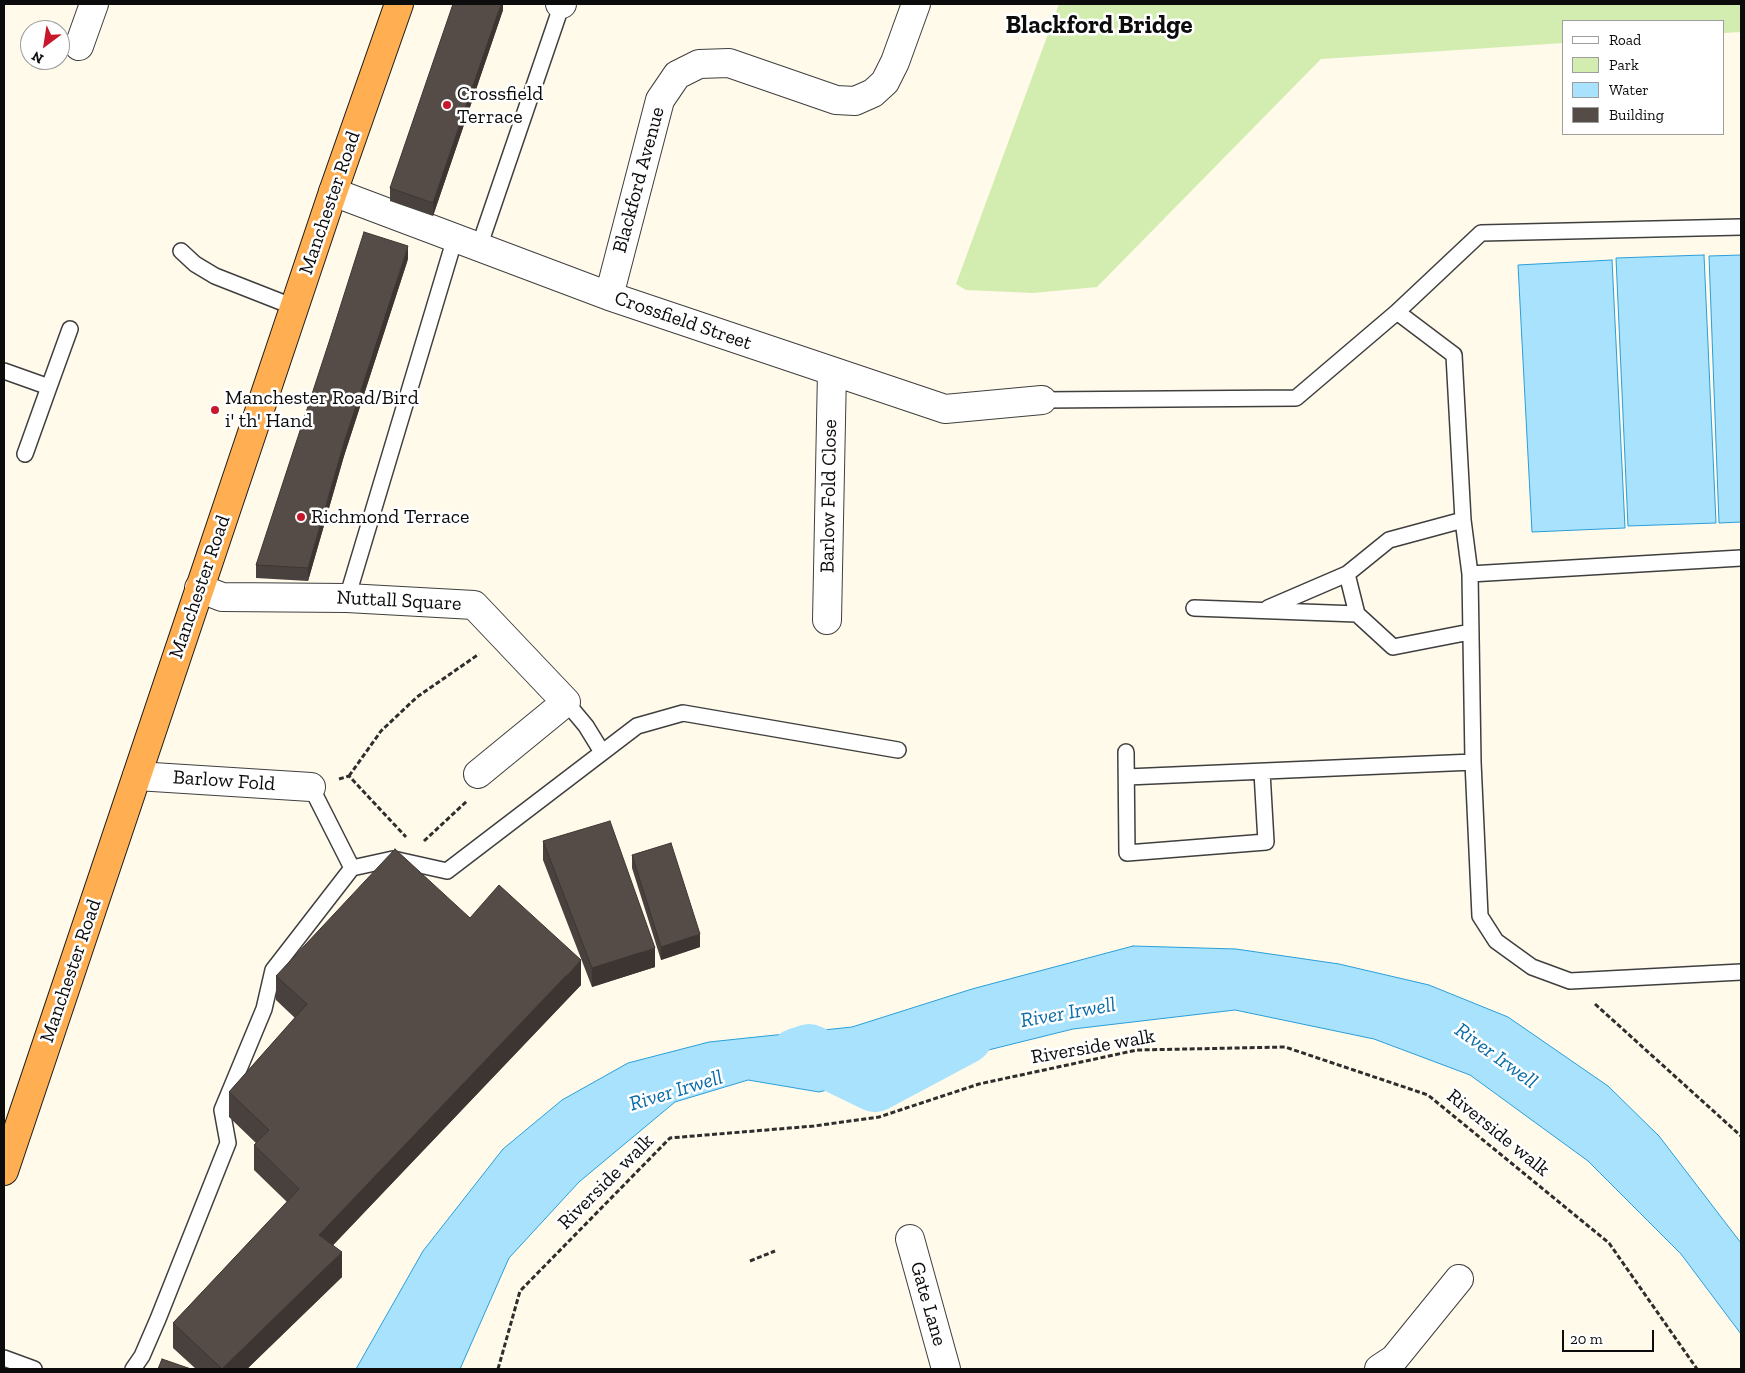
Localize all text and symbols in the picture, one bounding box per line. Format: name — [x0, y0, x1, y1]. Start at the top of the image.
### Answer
district label: Blackford Bridge — [1006, 11, 1192, 41]
north arrow — [20, 20, 70, 70]
legend — [1562, 20, 1725, 135]
text: Road — [1609, 31, 1641, 49]
text: N — [29, 47, 46, 67]
text: Park — [1609, 56, 1639, 74]
text: Water — [1609, 81, 1649, 99]
place label: Crossfield Terrace — [457, 82, 543, 129]
marker: Crossfield Terrace — [441, 99, 453, 111]
street label: Blackford Avenue — [608, 104, 670, 256]
text: Building — [1609, 106, 1664, 124]
street label: Manchester Road — [294, 128, 366, 278]
street label: Crossfield Street — [611, 286, 755, 356]
place label: Manchester Road/Bird i' th' Hand — [225, 386, 419, 433]
marker: Manchester Road/Bird i' th' Hand — [209, 404, 221, 416]
street label: Barlow Fold Close — [816, 419, 842, 573]
place label: Richmond Terrace — [311, 505, 469, 529]
marker: Richmond Terrace — [295, 511, 307, 523]
street label: Manchester Road — [164, 512, 236, 662]
street label: Nuttall Square — [336, 586, 462, 616]
street label: Barlow Fold — [172, 765, 276, 797]
street label: Manchester Road — [35, 896, 107, 1046]
water label: River Irwell — [1019, 992, 1117, 1034]
water label: River Irwell — [1450, 1018, 1542, 1094]
street label: Riverside walk — [1029, 1024, 1157, 1070]
water label: River Irwell — [626, 1065, 726, 1117]
street label: Riverside walk — [1442, 1084, 1554, 1182]
street label: Riverside walk — [553, 1129, 659, 1235]
street label: Gate Lane — [905, 1259, 951, 1349]
scale bar — [1565, 1320, 1658, 1352]
text: 20 m — [1570, 1330, 1603, 1348]

